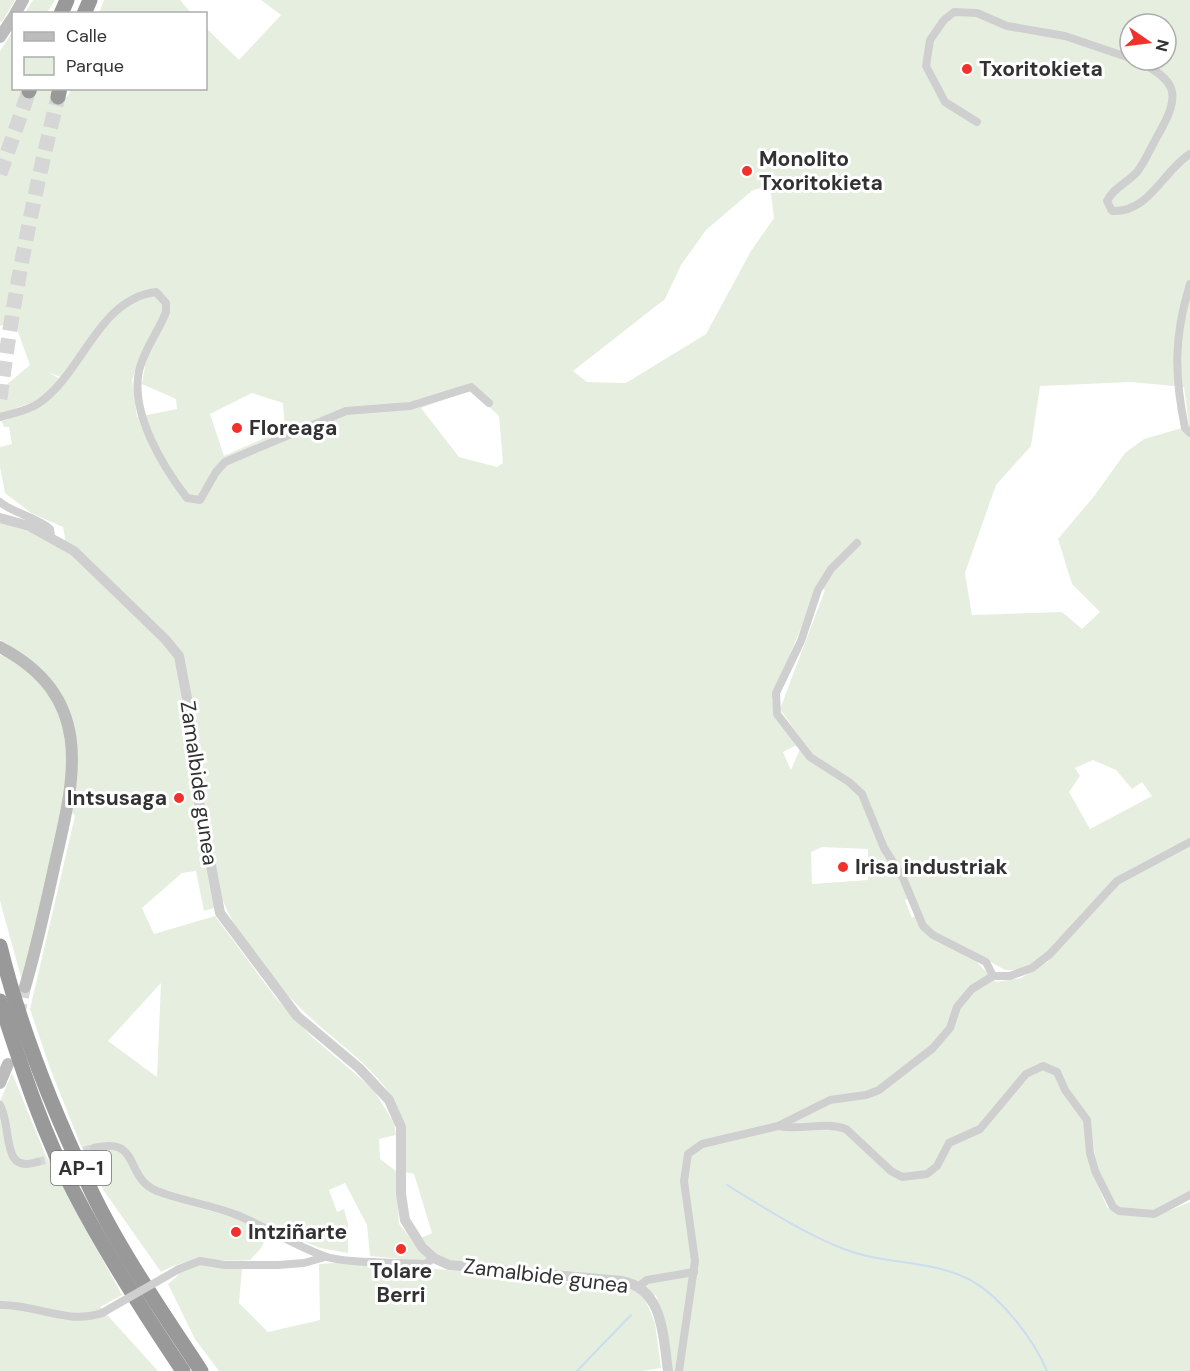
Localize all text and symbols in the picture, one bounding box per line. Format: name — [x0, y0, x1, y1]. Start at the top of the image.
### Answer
legend — [12, 12, 207, 90]
north arrow — [1118, 12, 1178, 72]
text: Calle — [66, 24, 107, 48]
text: N — [1150, 37, 1174, 54]
text: Parque — [66, 54, 124, 78]
place label: Txoritokieta — [979, 55, 1103, 83]
marker: Txoritokieta — [960, 62, 974, 76]
place label: Monolito Txoritokieta — [759, 145, 883, 197]
marker: Monolito Txoritokieta — [740, 164, 754, 178]
place label: Floreaga — [249, 414, 337, 442]
marker: Floreaga — [230, 421, 244, 435]
street label: Zamalbide gunea — [174, 699, 224, 867]
place label: Intsusaga — [67, 784, 167, 812]
marker: Intsusaga — [172, 791, 186, 805]
place label: Irisa industriak — [855, 853, 1008, 881]
marker: Irisa industriak — [836, 860, 850, 874]
road number: AP-1 — [51, 1151, 111, 1185]
place label: Intziñarte — [248, 1218, 347, 1246]
marker: Intziñarte — [229, 1225, 243, 1239]
marker: Tolare Berri — [394, 1242, 408, 1256]
street label: Zamalbide gunea — [462, 1252, 630, 1300]
place label: Tolare Berri — [370, 1257, 432, 1309]

